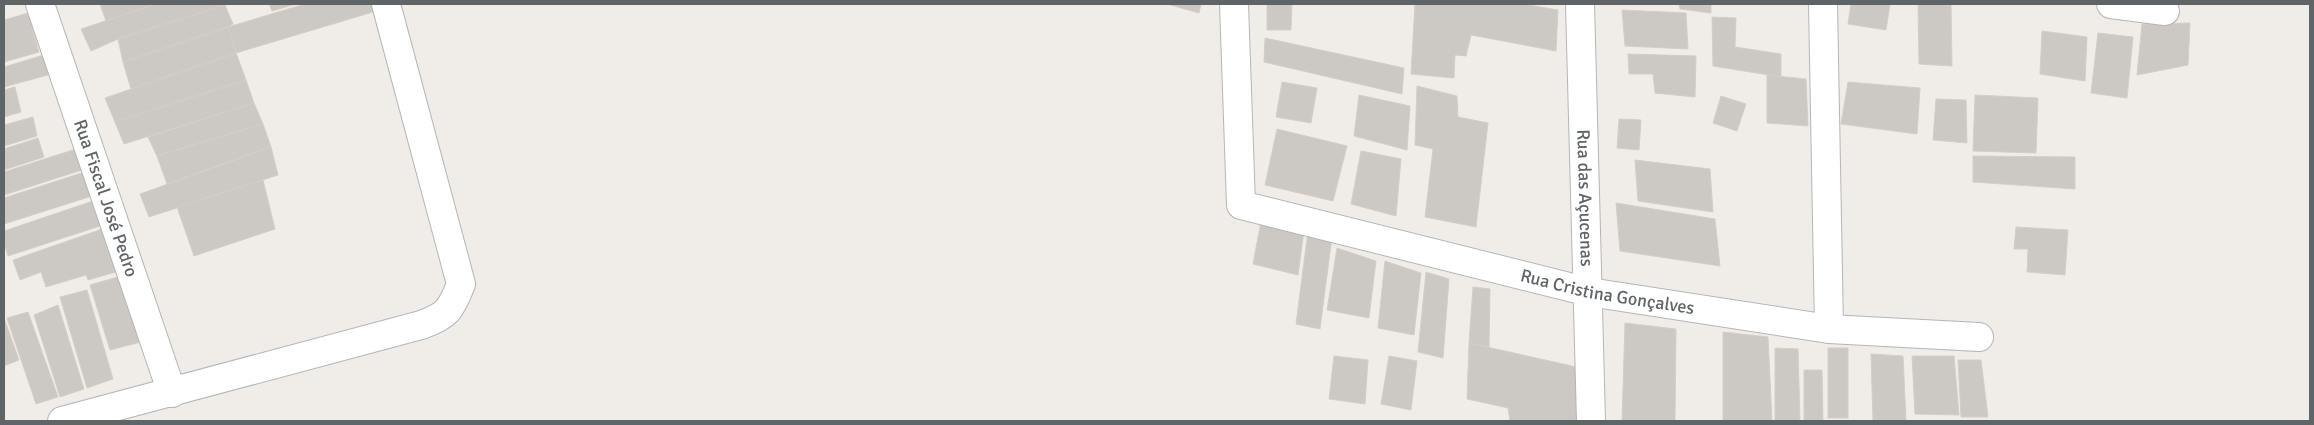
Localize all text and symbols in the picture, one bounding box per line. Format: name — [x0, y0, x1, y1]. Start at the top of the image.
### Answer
street label: Rua Fiscal José Pedro — [69, 117, 143, 280]
street label: Rua das Açucenas — [1572, 129, 1598, 267]
street label: Rua Cristina Gonçalves — [1518, 264, 1696, 319]

